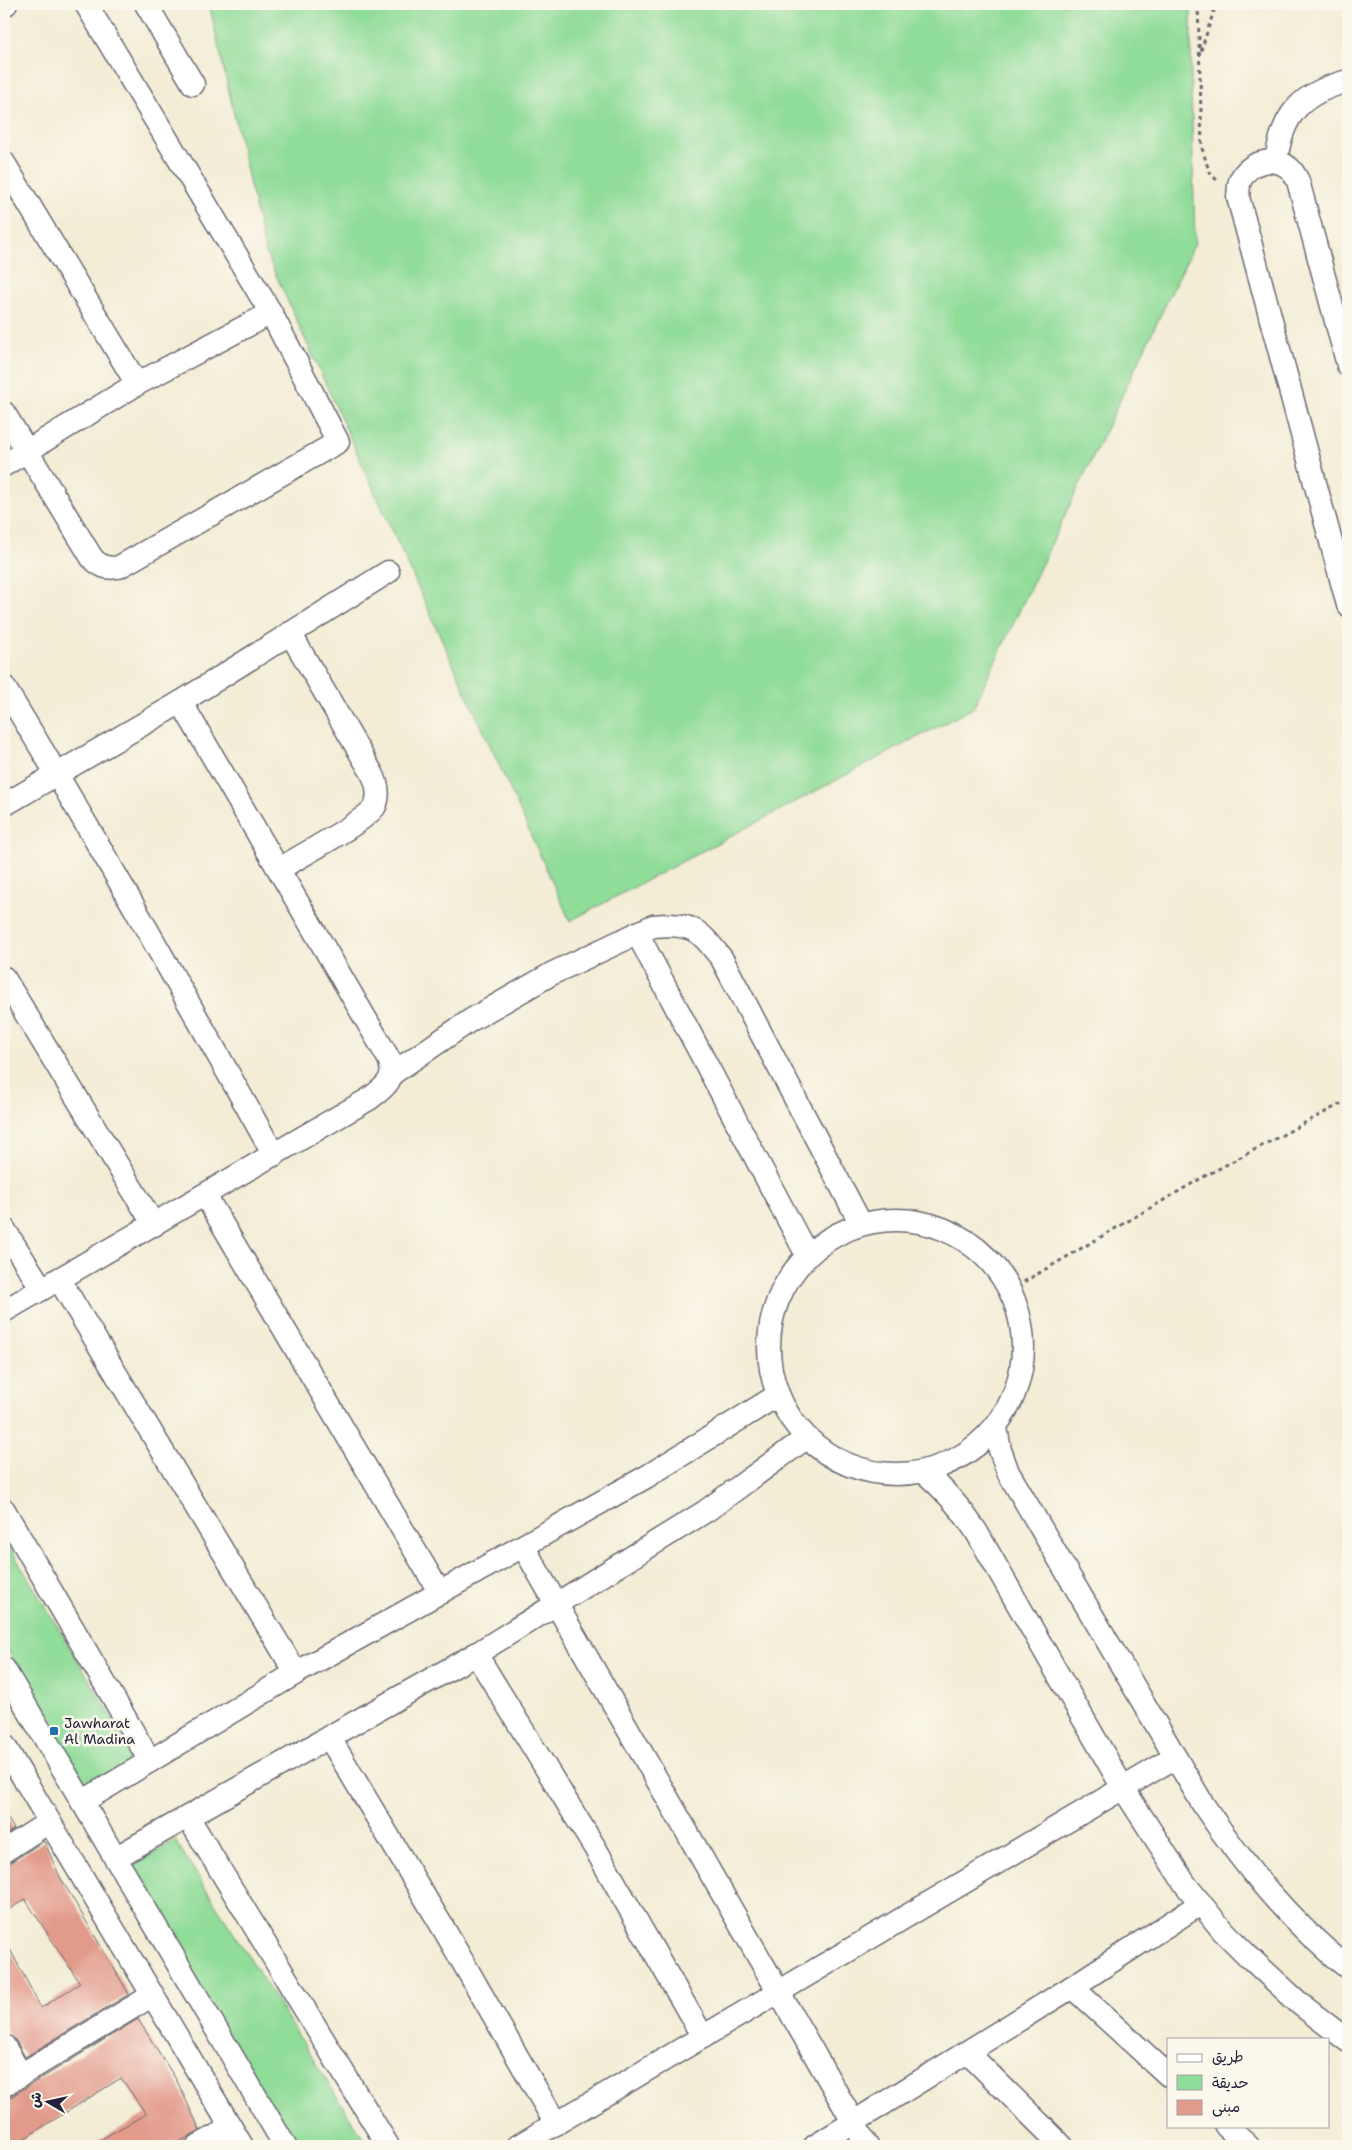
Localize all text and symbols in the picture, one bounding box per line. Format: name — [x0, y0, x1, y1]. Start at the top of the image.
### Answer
place label: Jawharat Al Madina — [64, 1714, 135, 1748]
marker: Jawharat Al Madina — [48, 1725, 60, 1737]
legend — [1167, 2038, 1330, 2128]
text: طريق — [1212, 2047, 1244, 2067]
text: حديقة — [1212, 2073, 1249, 2093]
north arrow — [22, 2078, 72, 2128]
text: ش — [25, 2091, 45, 2109]
text: مبنى — [1212, 2097, 1240, 2117]

